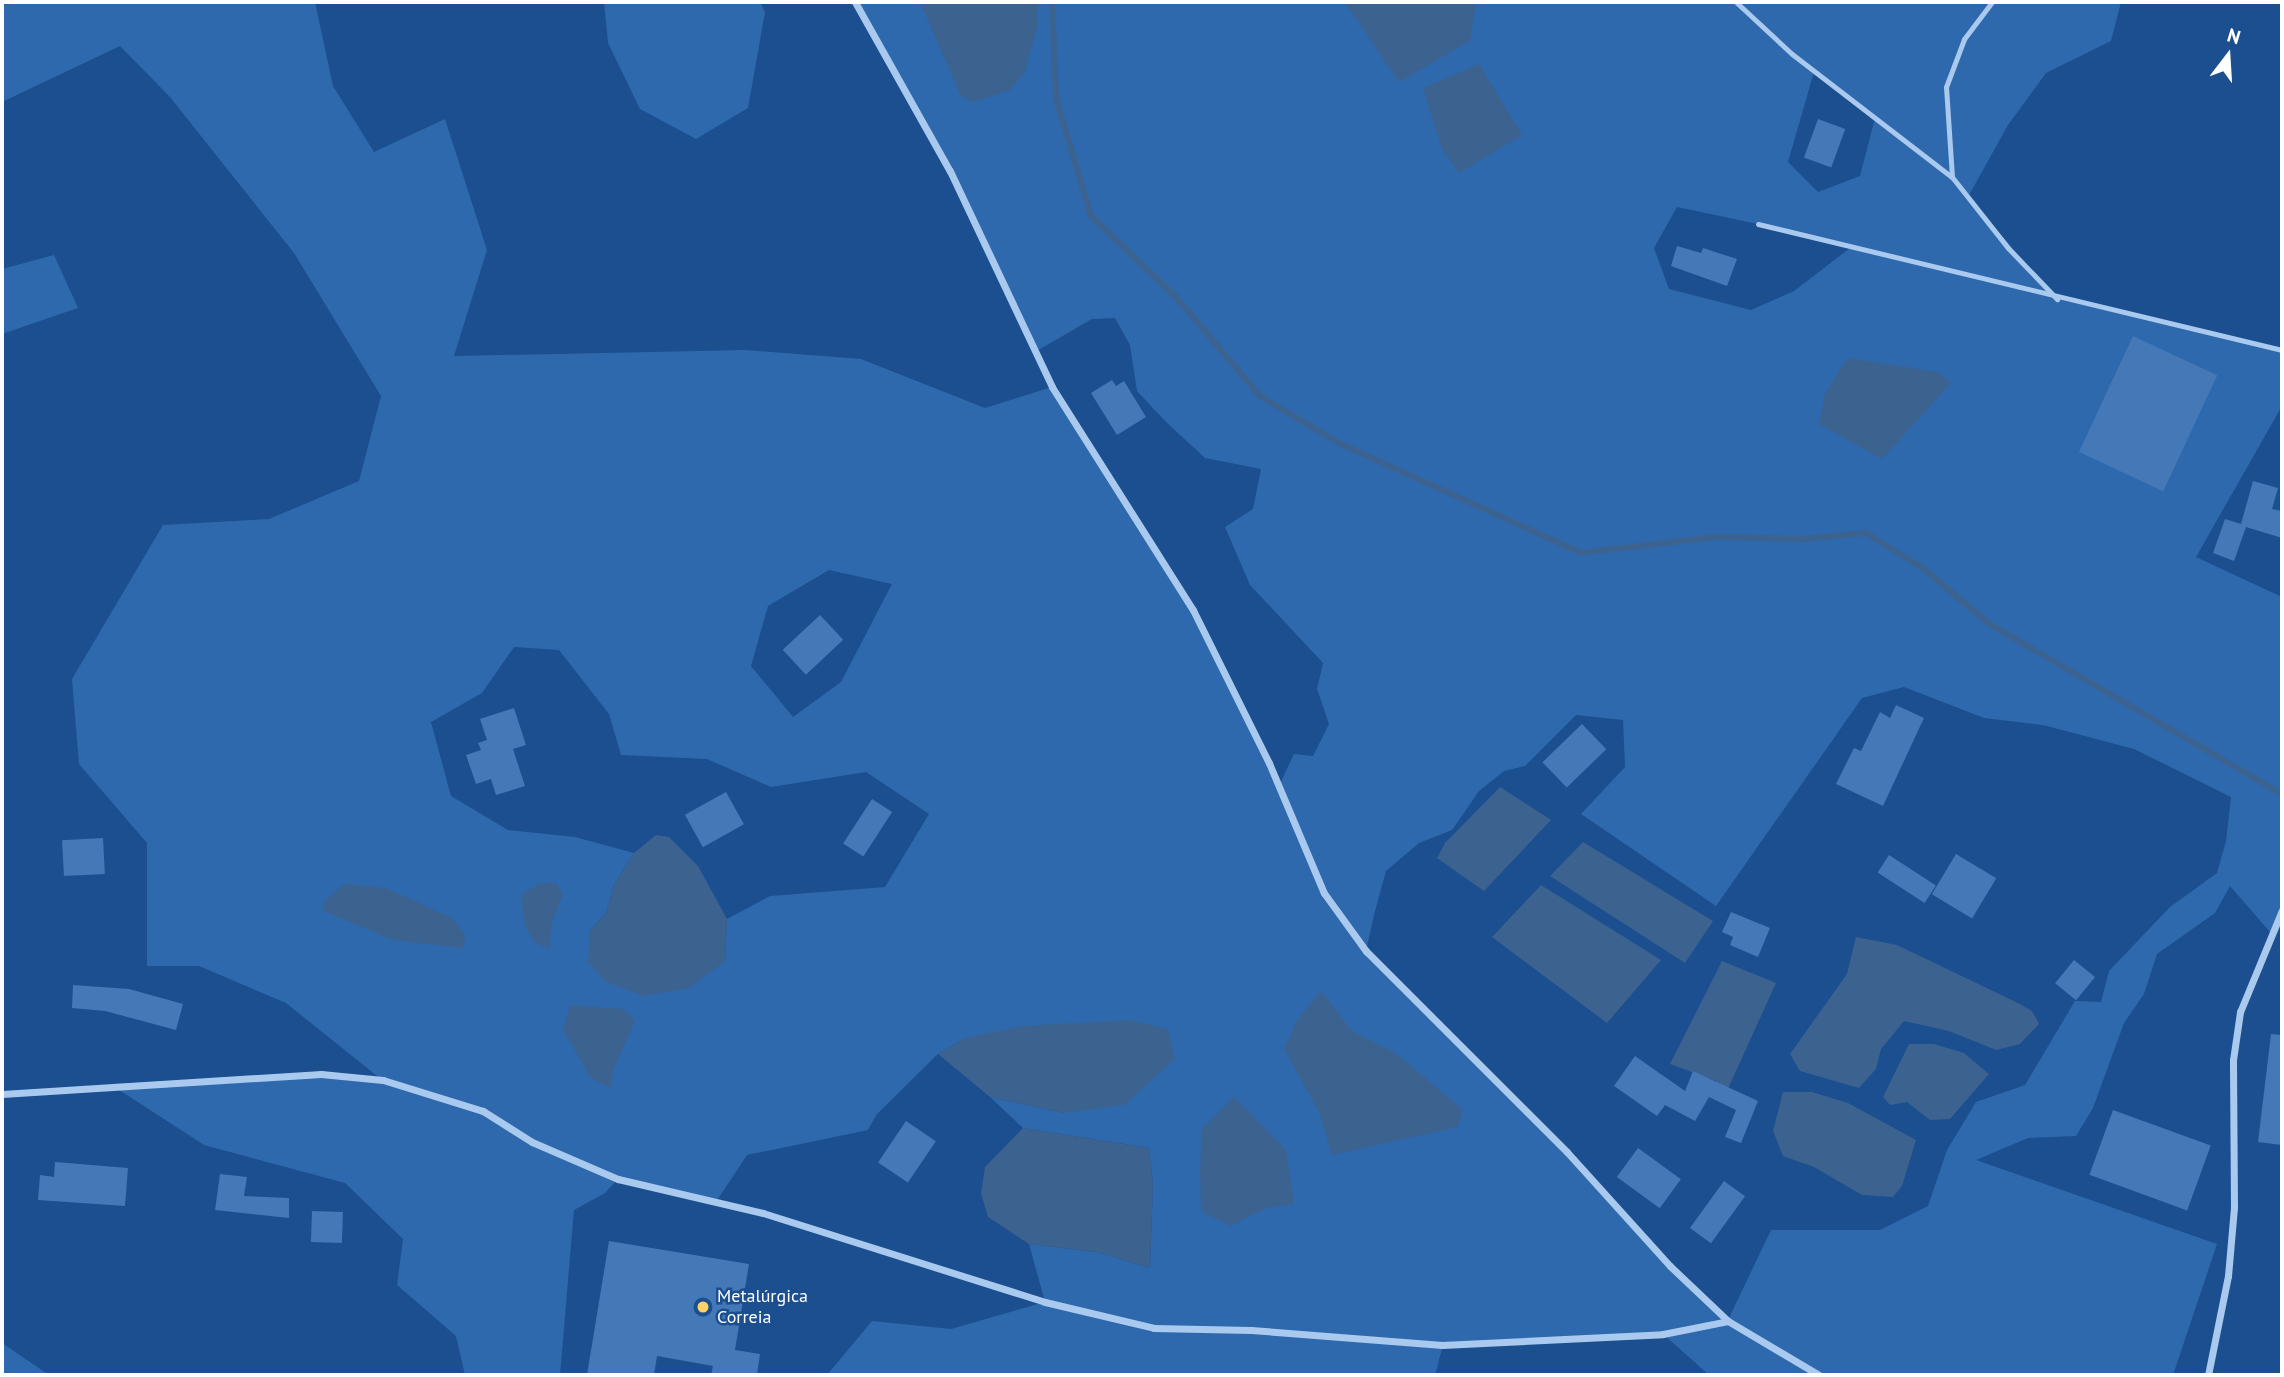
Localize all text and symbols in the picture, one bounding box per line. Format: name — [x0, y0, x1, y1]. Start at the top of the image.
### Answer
north arrow — [2193, 21, 2263, 91]
text: N — [2225, 23, 2244, 49]
place label: Metalúrgica Correia — [717, 1286, 808, 1328]
marker: Metalúrgica Correia — [695, 1299, 711, 1315]

